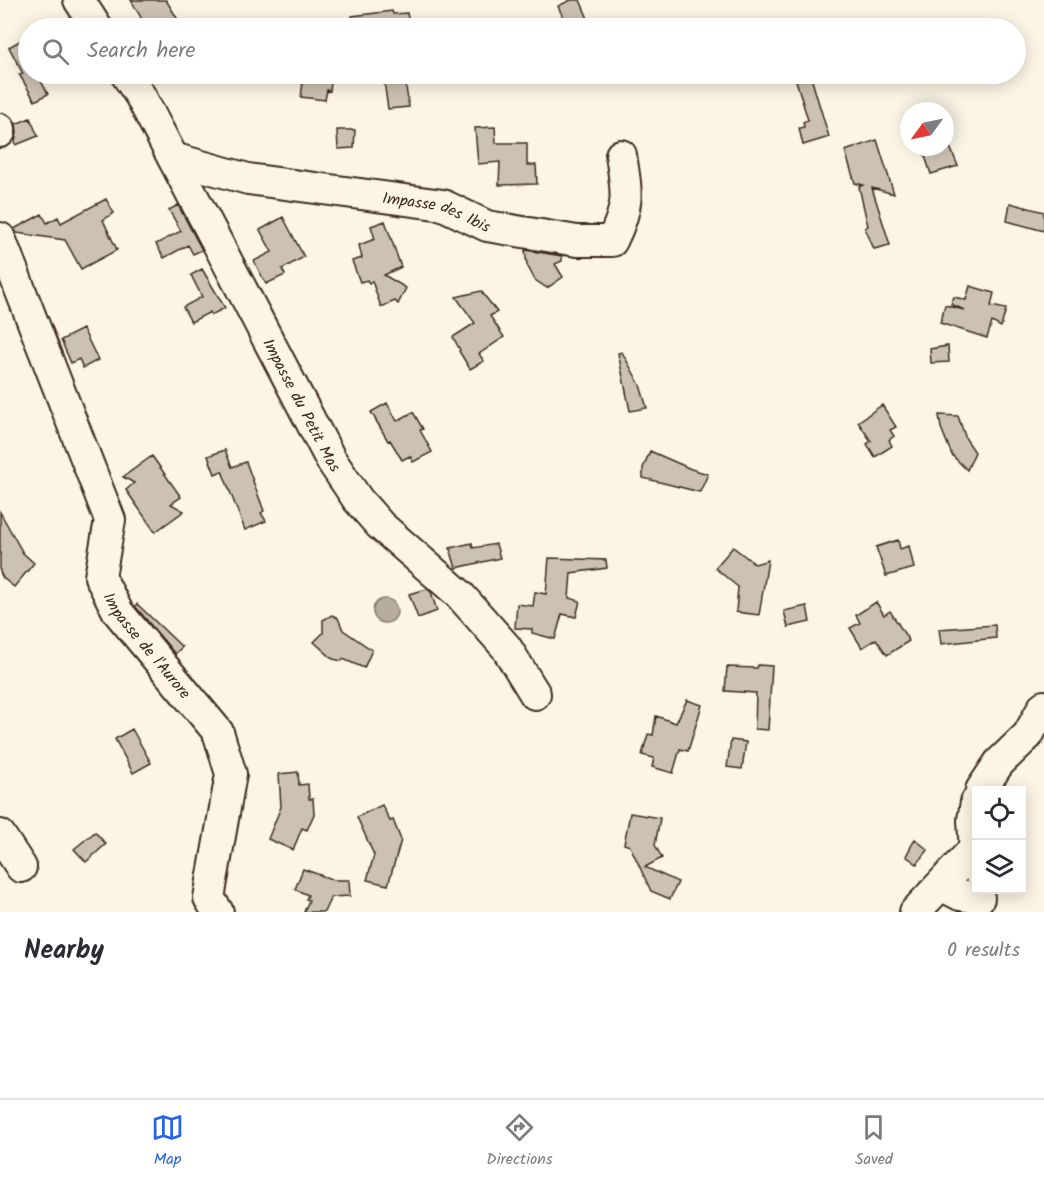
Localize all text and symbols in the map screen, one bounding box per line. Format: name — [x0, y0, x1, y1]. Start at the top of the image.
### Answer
search box — [18, 18, 1026, 84]
text: Search here — [87, 34, 195, 69]
icon: search — [39, 35, 72, 68]
north arrow — [900, 102, 954, 156]
street label: Impasse des Ibis — [381, 186, 495, 240]
street label: Impasse du Petit Mas — [255, 334, 347, 478]
street label: Impasse de l'Aurore — [96, 588, 196, 705]
map controls — [972, 786, 1026, 894]
button: locate — [972, 786, 1026, 840]
button: layers — [972, 840, 1026, 894]
text: Nearby — [24, 930, 104, 972]
text: 0 results — [947, 935, 1020, 967]
tab: Map — [151, 1111, 184, 1172]
tab: Directions — [486, 1111, 553, 1172]
tab: Saved — [855, 1111, 893, 1172]

